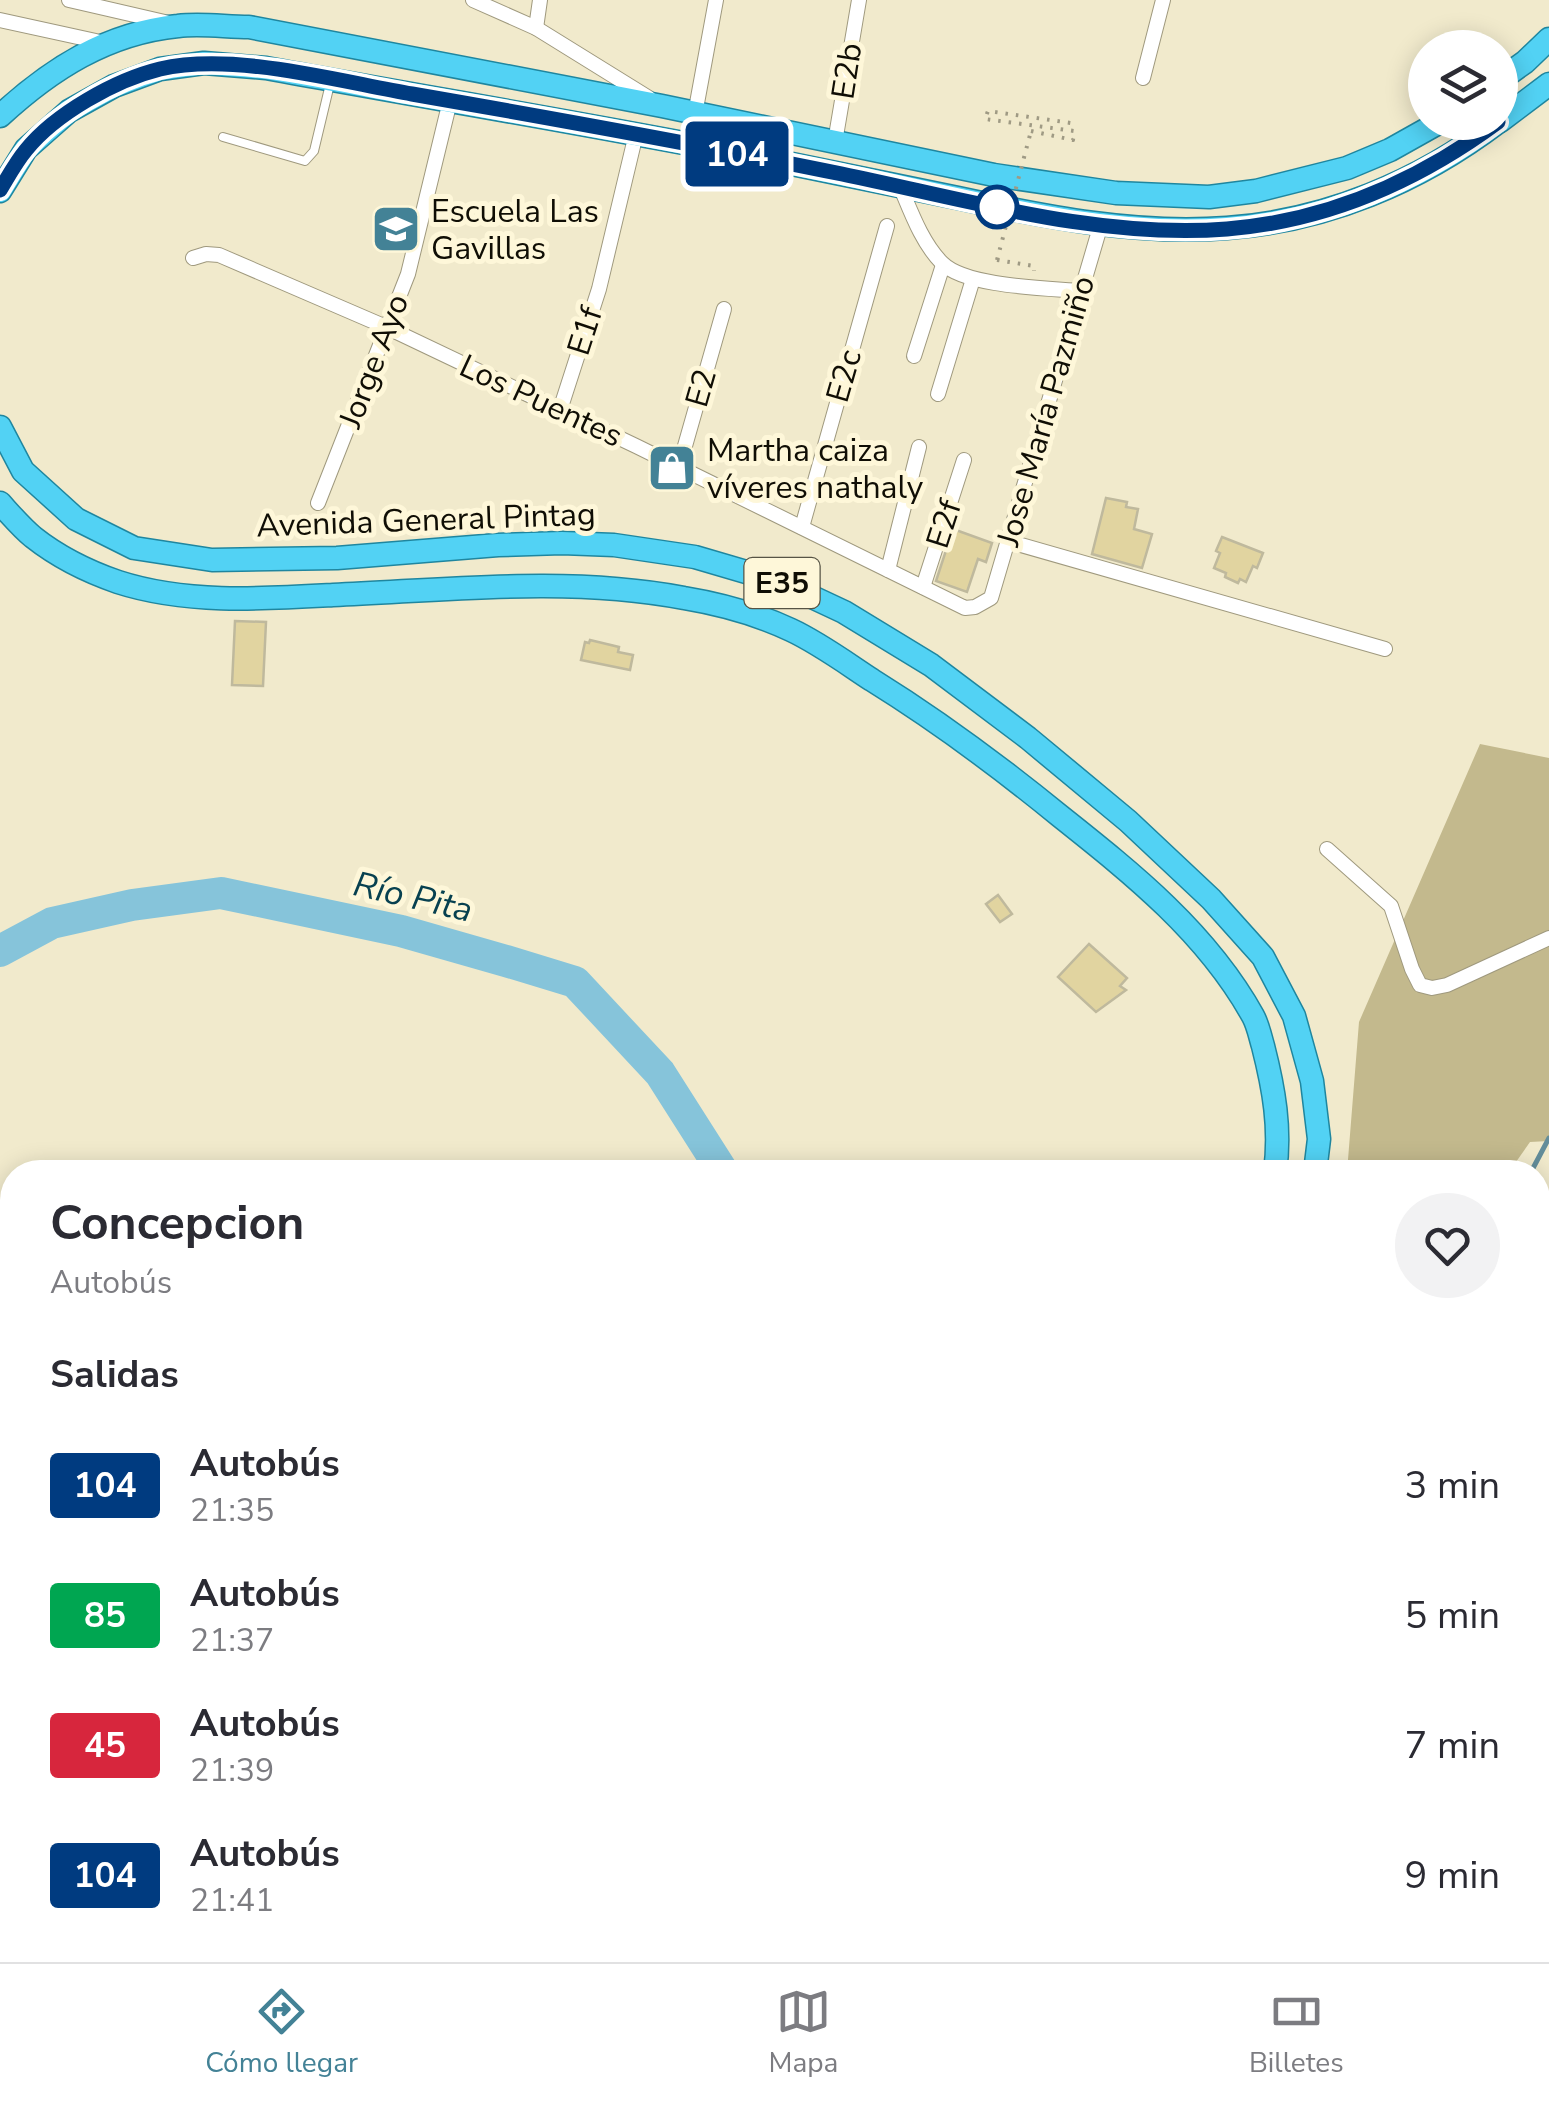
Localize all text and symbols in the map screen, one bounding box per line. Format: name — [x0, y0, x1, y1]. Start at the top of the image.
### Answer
map controls — [1408, 30, 1518, 140]
button: layers — [1408, 30, 1518, 140]
street label: E2b — [821, 40, 873, 102]
line badge: 104 — [680, 122, 794, 186]
text: 104 — [705, 131, 769, 178]
unlabelled marker — [976, 186, 1018, 228]
place label: Escuela Las Gavillas — [431, 190, 599, 270]
school or university icon: Escuela Las Gavillas — [370, 203, 422, 255]
street label: Jose María Pazmiño — [987, 271, 1105, 552]
street label: Jorge Ayo — [329, 288, 419, 435]
street label: E1f — [557, 300, 613, 361]
street label: Los Puentes — [452, 344, 630, 458]
street label: E2c — [816, 345, 872, 407]
street label: E2 — [675, 364, 727, 412]
place label: Martha caiza víveres nathaly — [707, 429, 924, 509]
shop icon: Martha caiza víveres nathaly — [646, 442, 698, 494]
street label: Avenida General Pintag — [256, 493, 596, 547]
street label: E2f — [916, 493, 972, 554]
road number: E35 — [744, 558, 820, 608]
water label: Río Pita — [349, 860, 477, 934]
text: Concepcion — [50, 1190, 304, 1256]
button: heart — [1395, 1193, 1500, 1298]
text: Autobús — [50, 1261, 172, 1304]
text: Salidas — [50, 1349, 179, 1400]
text: Autobús — [190, 1438, 340, 1489]
text: 3 min — [1405, 1460, 1500, 1511]
text: 104 — [73, 1462, 137, 1509]
text: 21:35 — [190, 1489, 274, 1532]
text: Autobús — [190, 1568, 340, 1619]
text: 5 min — [1405, 1590, 1500, 1641]
text: 85 — [84, 1592, 126, 1639]
text: 21:37 — [190, 1619, 274, 1662]
text: Autobús — [190, 1698, 340, 1749]
text: 7 min — [1405, 1720, 1500, 1771]
text: 45 — [84, 1722, 126, 1769]
text: 21:39 — [190, 1749, 274, 1792]
text: Autobús — [190, 1828, 340, 1879]
text: 9 min — [1405, 1850, 1500, 1901]
text: 104 — [73, 1852, 137, 1899]
text: 21:41 — [190, 1879, 274, 1922]
tab: Cómo llegar — [205, 1984, 358, 2082]
tab: Mapa — [769, 1984, 838, 2082]
tab: Billetes — [1249, 1984, 1344, 2082]

